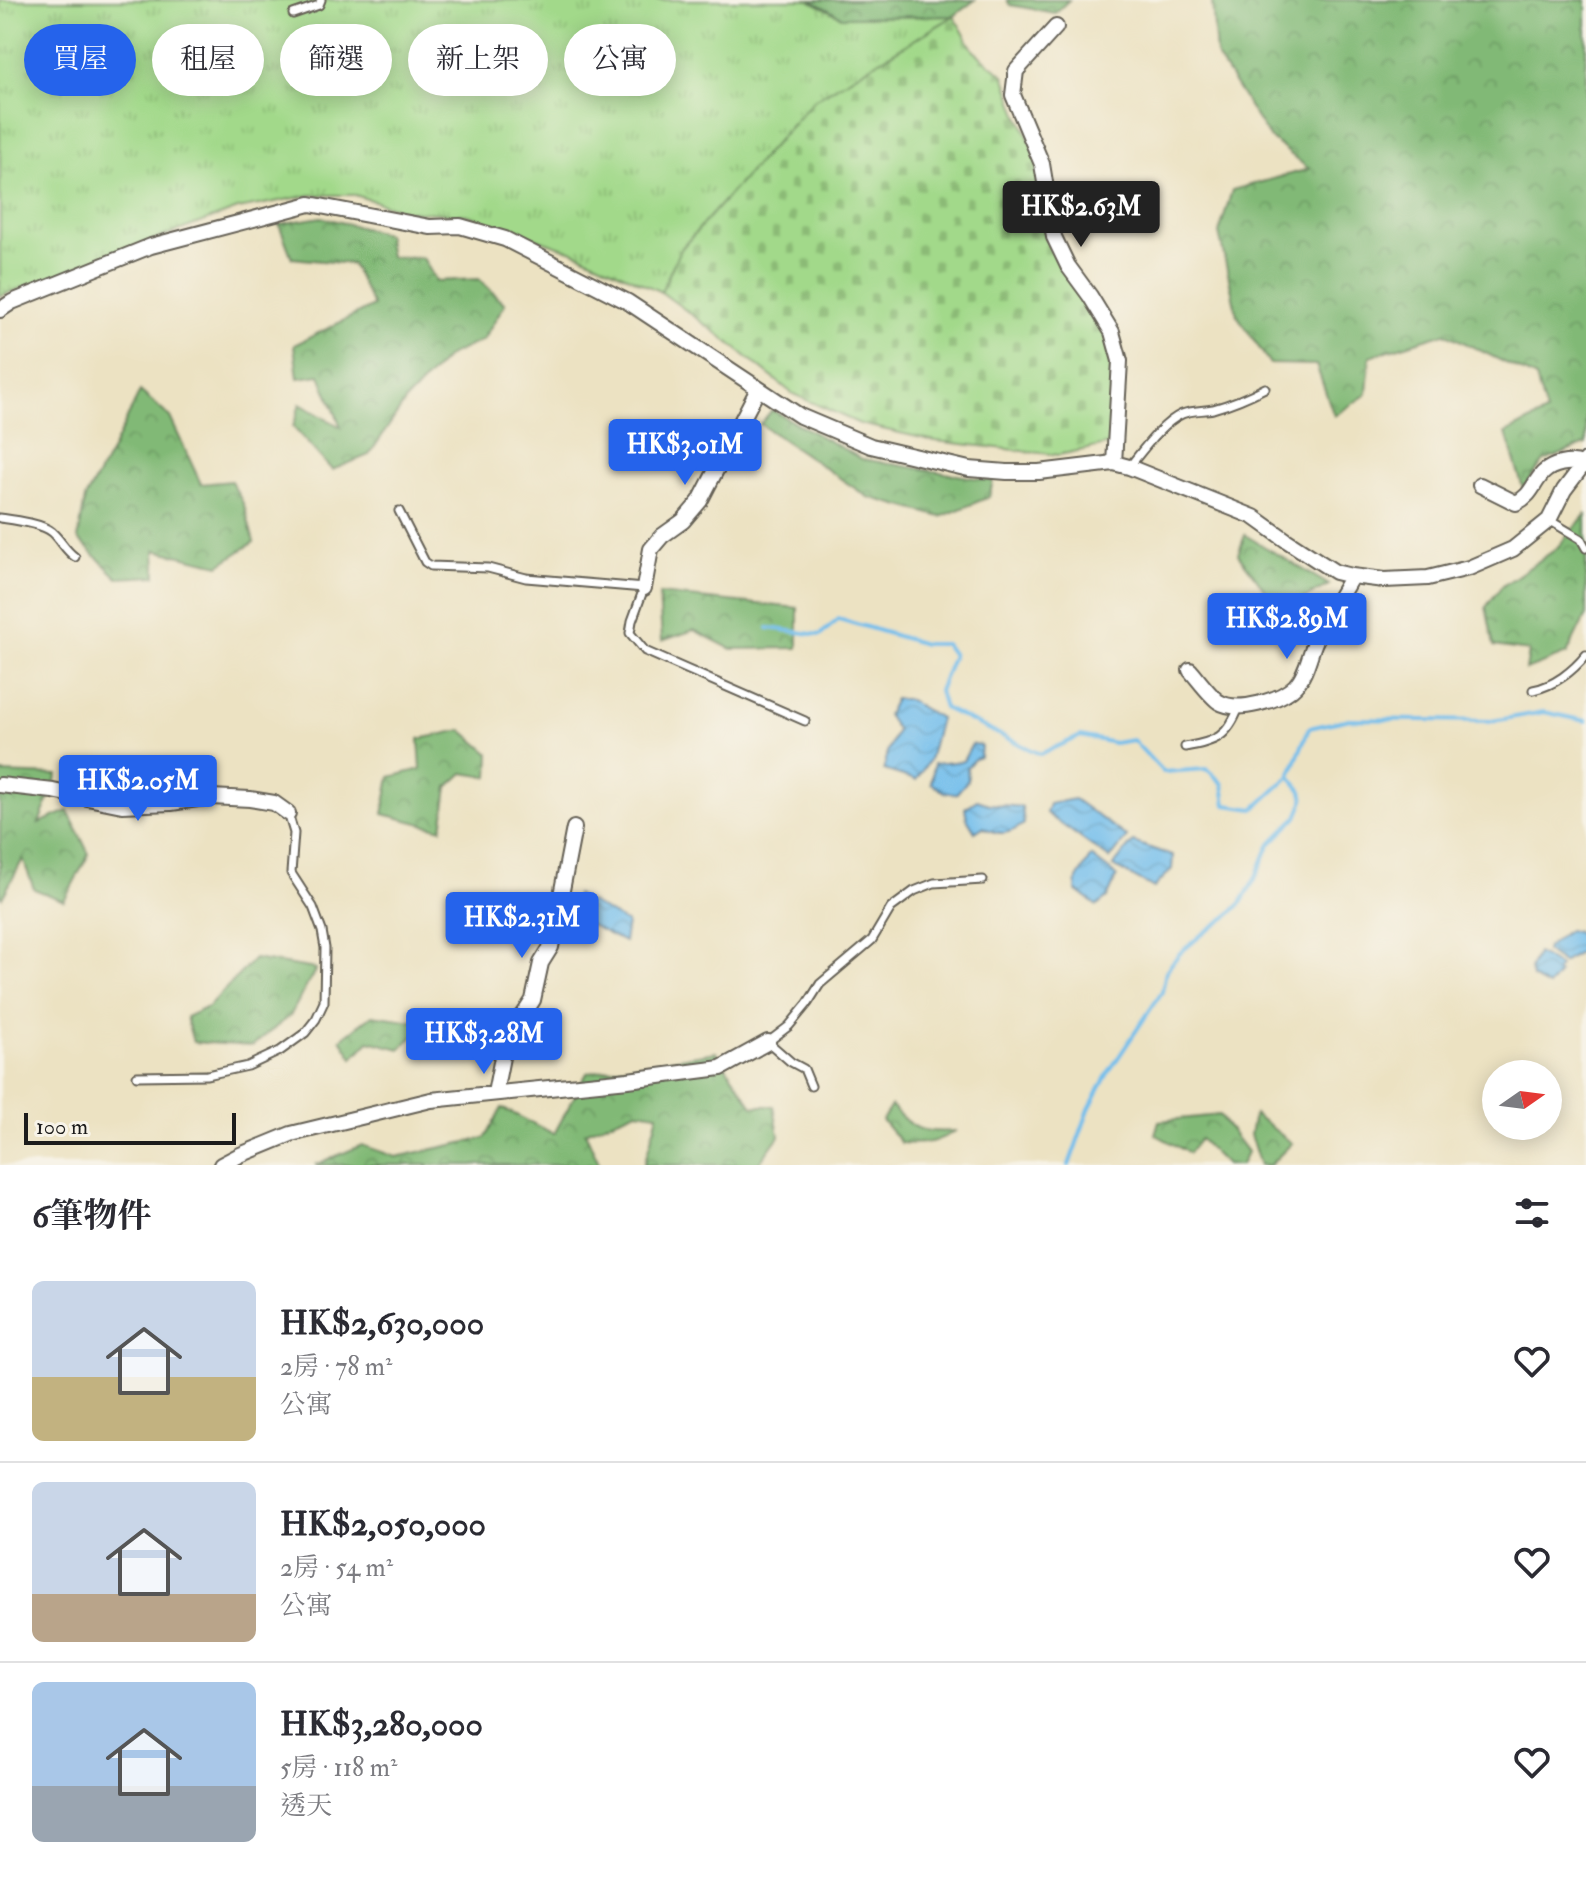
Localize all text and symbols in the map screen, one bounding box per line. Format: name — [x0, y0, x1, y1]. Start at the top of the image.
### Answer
chip: 買屋 — [24, 24, 136, 96]
chip: 租屋 — [152, 24, 264, 96]
chip: 篩選 — [280, 24, 392, 96]
chip: 新上架 — [408, 24, 548, 96]
chip: 公寓 — [564, 24, 676, 96]
pin: HK$2.63M — [998, 181, 1164, 249]
text: HK$2.63M — [1021, 191, 1141, 223]
pin: HK$3.01M — [602, 419, 768, 487]
text: HK$3.01M — [627, 429, 743, 461]
pin: HK$2.89M — [1204, 593, 1370, 661]
text: HK$2.89M — [1225, 603, 1349, 635]
pin: HK$2.05M — [55, 755, 221, 823]
text: HK$2.05M — [77, 765, 199, 797]
pin: HK$2.31M — [439, 892, 605, 960]
text: HK$2.31M — [464, 902, 580, 934]
pin: HK$3.28M — [401, 1008, 567, 1076]
text: HK$3.28M — [424, 1018, 544, 1050]
north arrow — [1482, 1060, 1562, 1140]
map controls — [1482, 1060, 1562, 1140]
scale bar — [24, 1109, 236, 1145]
text: 100 m — [36, 1113, 88, 1141]
icon: filters — [1510, 1191, 1554, 1235]
text: 6筆物件 — [32, 1195, 151, 1238]
text: HK$2,630,000 — [280, 1302, 484, 1345]
icon: home — [96, 1313, 192, 1409]
icon: heart — [1510, 1339, 1554, 1383]
text: 2房 · 78 m² — [280, 1351, 392, 1383]
text: 公寓 — [280, 1389, 332, 1421]
text: HK$2,050,000 — [280, 1503, 486, 1546]
icon: home — [96, 1514, 192, 1610]
icon: heart — [1510, 1540, 1554, 1584]
text: 2房 · 54 m² — [280, 1552, 393, 1584]
text: 公寓 — [280, 1590, 332, 1622]
text: HK$3,280,000 — [280, 1703, 483, 1746]
icon: home — [96, 1714, 192, 1810]
icon: heart — [1510, 1740, 1554, 1784]
text: 5房 · 118 m² — [280, 1752, 397, 1784]
text: 透天 — [280, 1790, 332, 1822]

